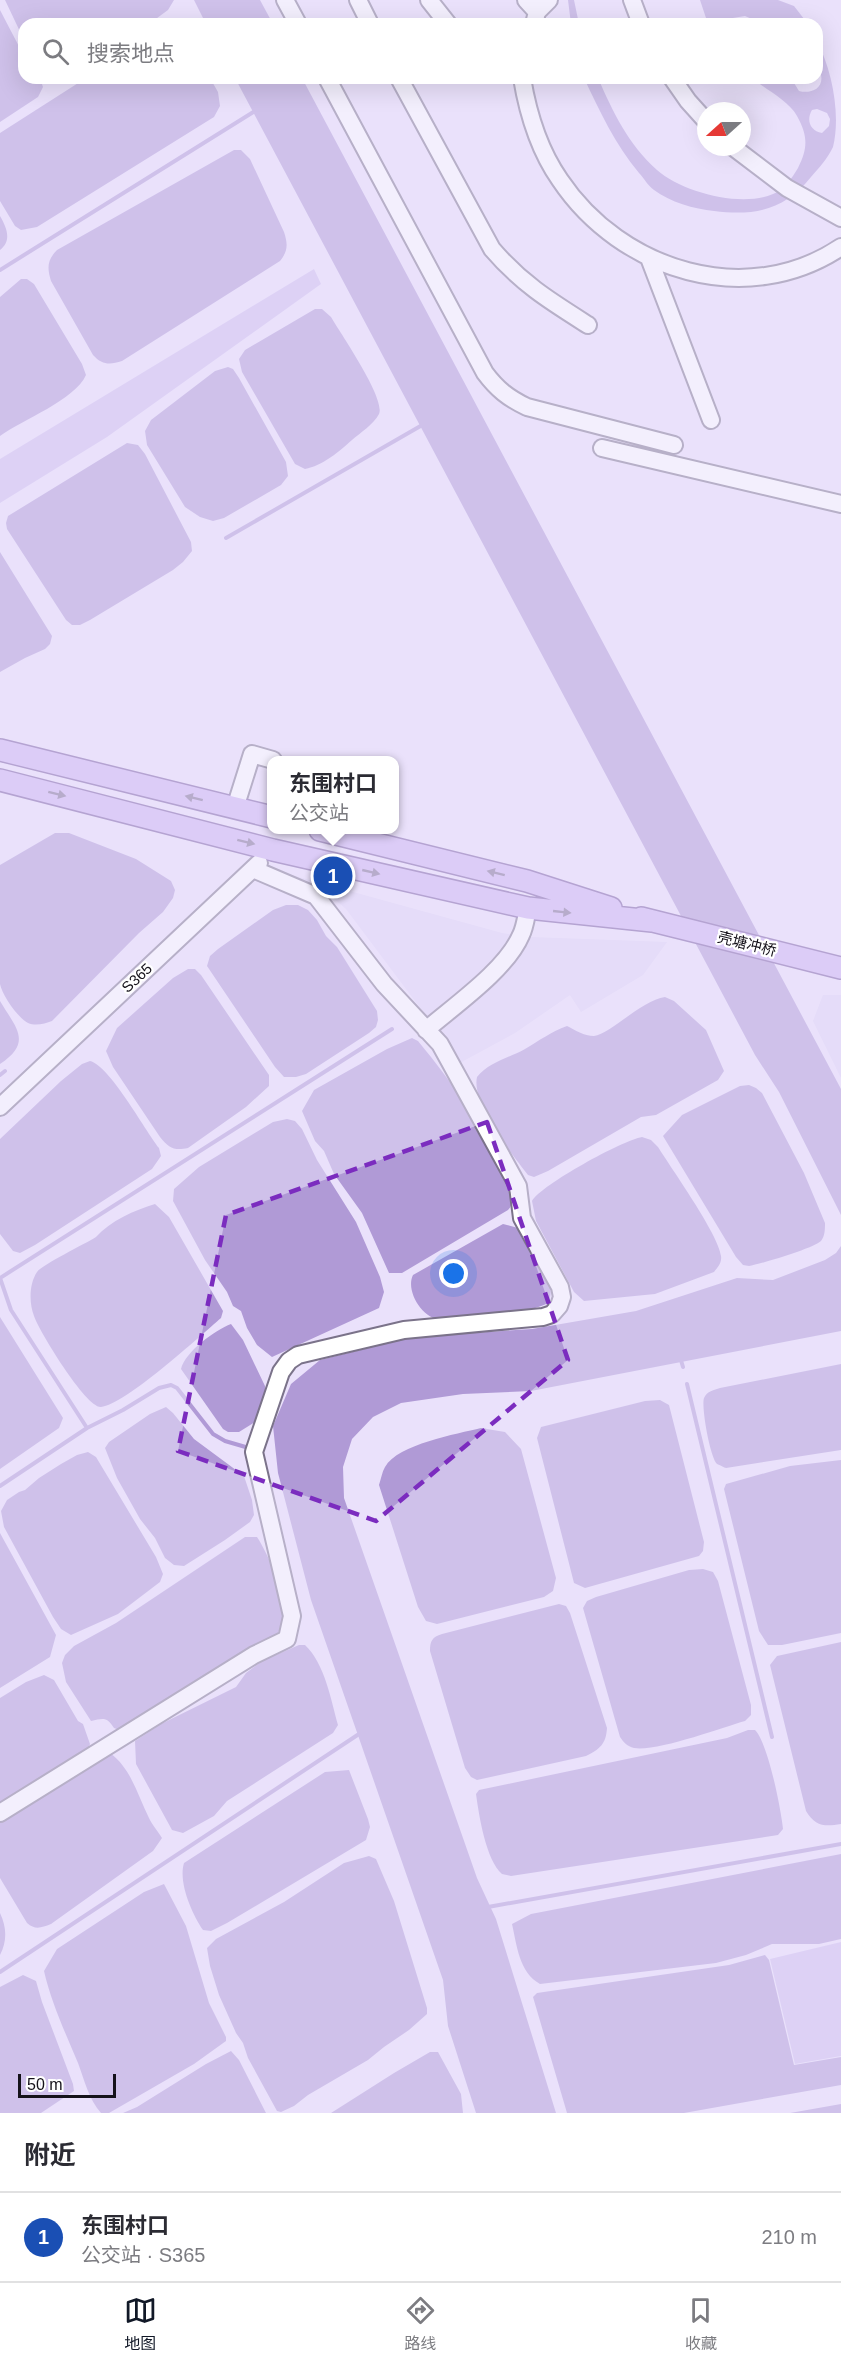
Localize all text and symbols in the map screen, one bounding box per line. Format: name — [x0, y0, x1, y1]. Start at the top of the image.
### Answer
search box — [18, 18, 823, 84]
icon: search — [39, 35, 72, 68]
text: 搜索地点 — [87, 41, 175, 66]
north arrow — [697, 102, 751, 156]
popup — [267, 756, 399, 834]
text: 东围村口 — [289, 771, 377, 796]
one-way arrow — [48, 790, 66, 800]
one-way arrow — [185, 793, 204, 803]
text: 公交站 — [289, 802, 349, 824]
one-way arrow — [236, 838, 255, 848]
pin: 1 — [314, 854, 352, 898]
one-way arrow — [362, 868, 381, 877]
one-way arrow — [487, 868, 505, 878]
one-way arrow — [553, 907, 572, 917]
street label: 壳塘冲桥 — [716, 928, 778, 959]
street label: S365 — [118, 959, 155, 996]
your location — [439, 1259, 468, 1288]
scale bar — [18, 2071, 116, 2098]
text: 50 m — [27, 2076, 63, 2093]
text: 附近 — [24, 2140, 76, 2170]
text: 东围村口 — [81, 2213, 169, 2238]
text: 1 — [38, 2226, 49, 2248]
text: 210 m — [761, 2226, 817, 2248]
text: 公交站 · S365 — [81, 2244, 205, 2266]
tab: 地图 — [124, 2294, 157, 2354]
tab: 路线 — [404, 2294, 437, 2354]
tab: 收藏 — [684, 2294, 717, 2354]

